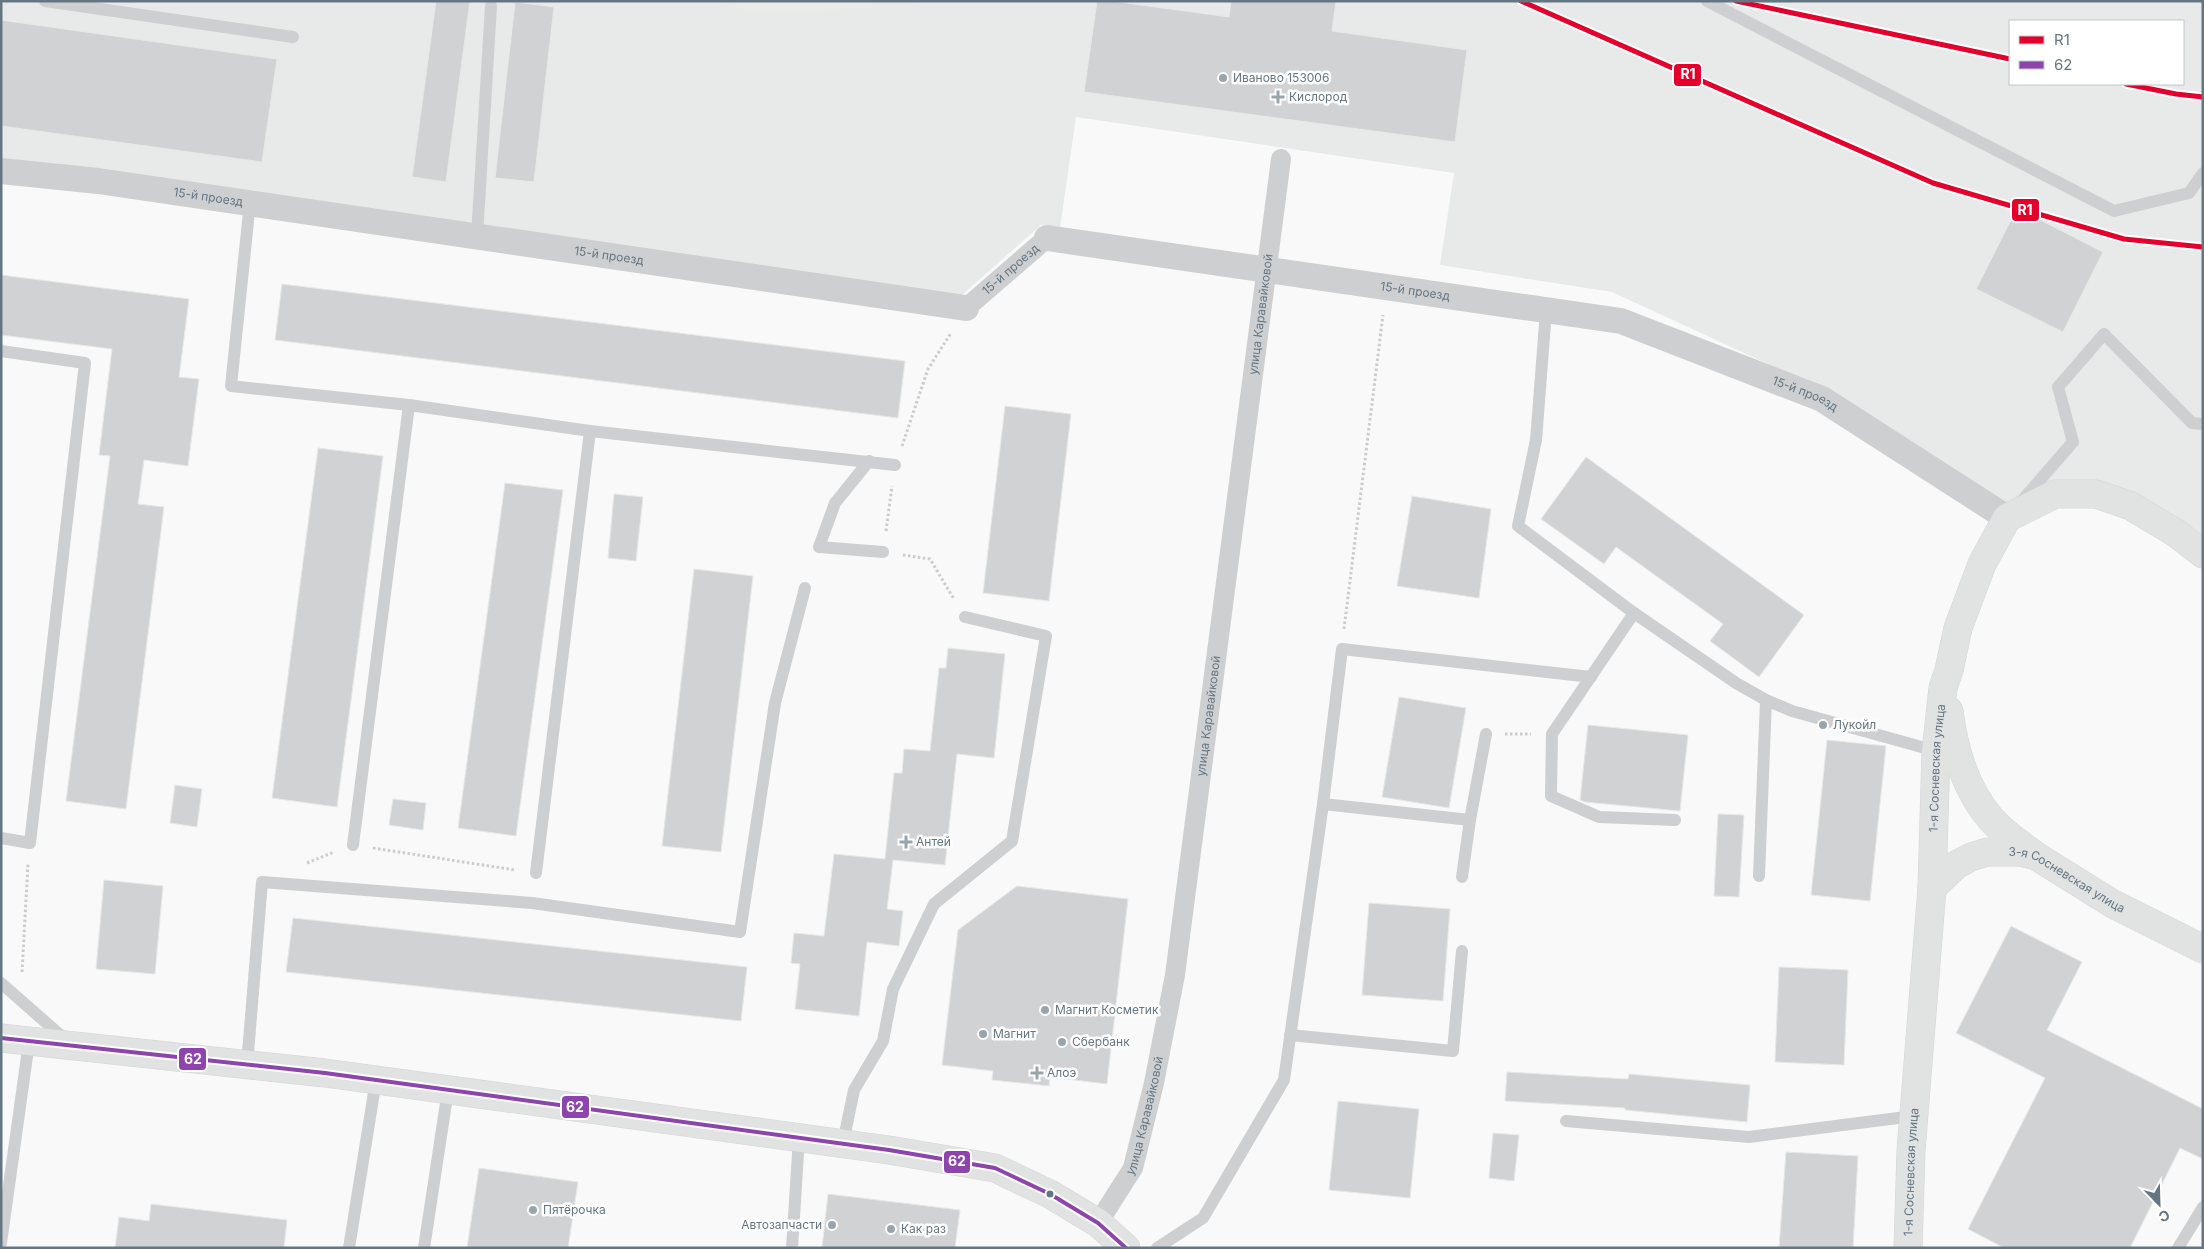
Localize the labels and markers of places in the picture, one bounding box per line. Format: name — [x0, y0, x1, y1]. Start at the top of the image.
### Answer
place label: Иваново 153006 — [1233, 70, 1329, 85]
marker: Иваново 153006 — [1217, 72, 1229, 84]
place label: Кислород — [1289, 89, 1348, 104]
marker: Кислород — [1271, 90, 1285, 104]
place label: Лукойл — [1833, 717, 1876, 732]
marker: Лукойл — [1817, 719, 1829, 731]
place label: Антей — [916, 834, 951, 849]
marker: Антей — [900, 836, 912, 848]
place label: Магнит Косметик — [1055, 1002, 1159, 1017]
marker: Магнит Косметик — [1039, 1004, 1051, 1016]
place label: Магнит — [993, 1026, 1036, 1041]
marker: Магнит — [977, 1028, 989, 1040]
place label: Сбербанк — [1072, 1034, 1130, 1049]
marker: Сбербанк — [1056, 1036, 1068, 1048]
place label: Алоэ — [1047, 1065, 1076, 1080]
marker: Алоэ — [1031, 1067, 1043, 1079]
unlabelled marker — [1045, 1189, 1055, 1199]
place label: Пятёрочка — [543, 1202, 606, 1217]
marker: Пятёрочка — [527, 1204, 539, 1216]
place label: Автозапчасти — [741, 1217, 822, 1232]
marker: Автозапчасти — [826, 1219, 838, 1231]
place label: Как раз — [901, 1221, 946, 1236]
marker: Как раз — [885, 1223, 897, 1235]

